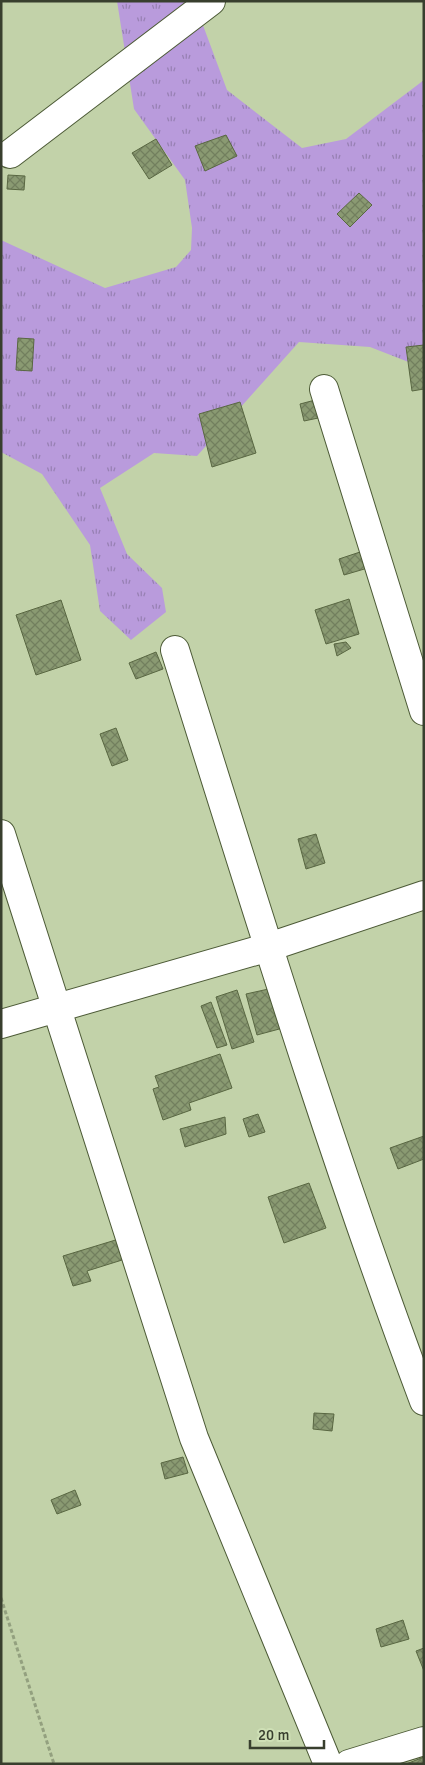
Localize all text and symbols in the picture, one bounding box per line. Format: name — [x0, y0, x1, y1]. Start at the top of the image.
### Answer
scale bar — [250, 1718, 324, 1750]
text: 20 m — [258, 1726, 289, 1744]

